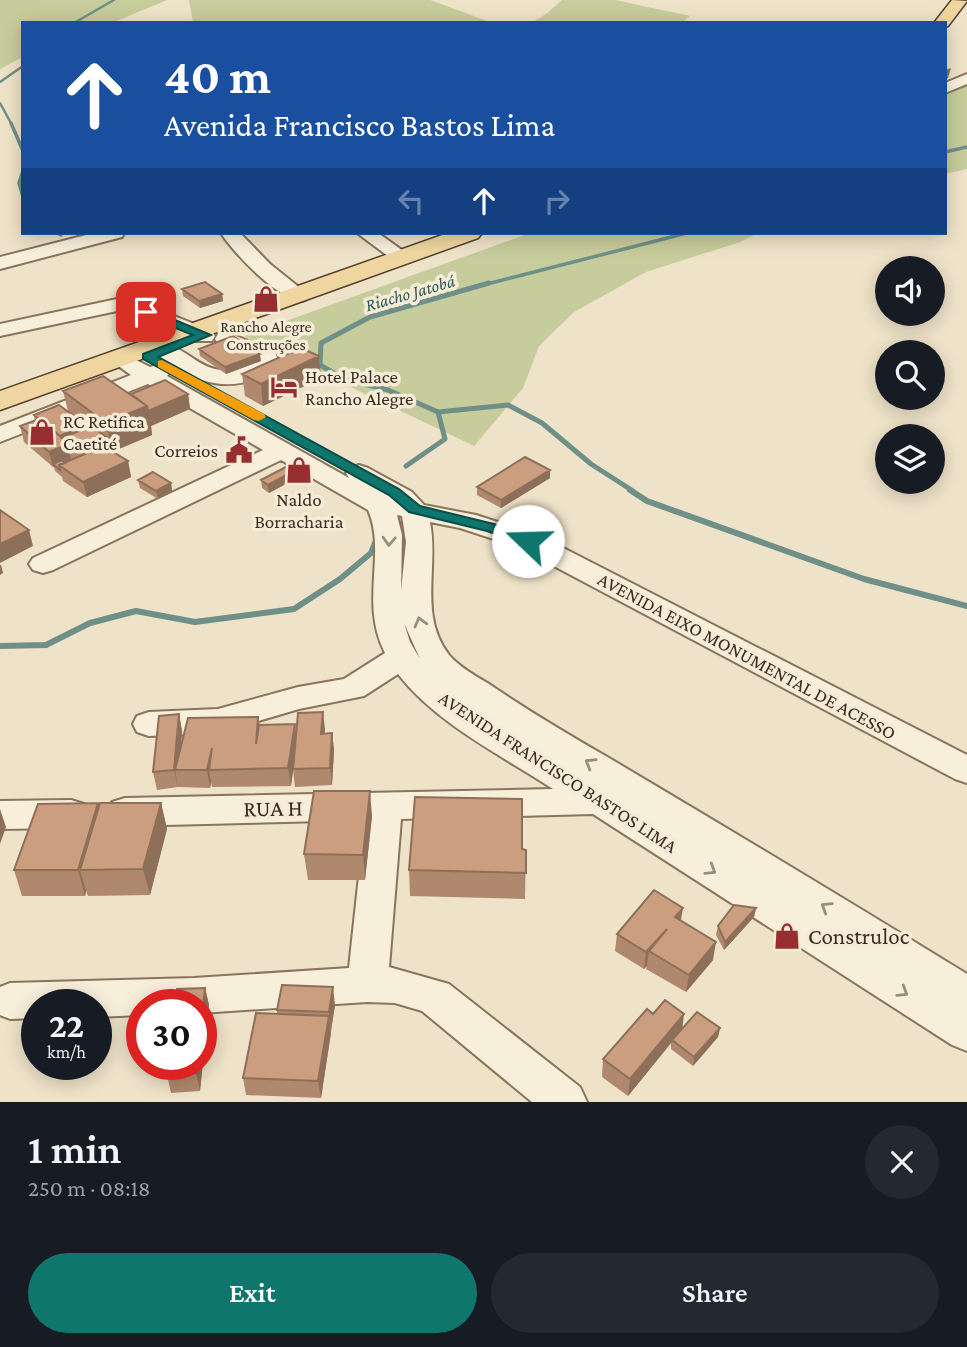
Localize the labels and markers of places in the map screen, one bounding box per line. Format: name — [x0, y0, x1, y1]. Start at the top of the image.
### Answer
pin — [116, 282, 176, 342]
shop icon: Rancho Alegre Construções — [251, 284, 281, 314]
place label: Rancho Alegre Construções — [220, 318, 312, 354]
place label: Hotel Palace Rancho Alegre — [305, 366, 413, 409]
hotel icon: Hotel Palace Rancho Alegre — [269, 372, 299, 402]
place label: RC Retifica Caetité — [63, 411, 145, 454]
shop icon: RC Retifica Caetité — [27, 417, 57, 447]
public building icon: Correios — [224, 435, 254, 465]
place label: Correios — [154, 440, 218, 461]
shop icon: Naldo Borracharia — [284, 455, 314, 485]
place label: Naldo Borracharia — [254, 489, 344, 532]
shop icon: Construloc — [772, 921, 802, 951]
place label: Construloc — [808, 923, 910, 949]

